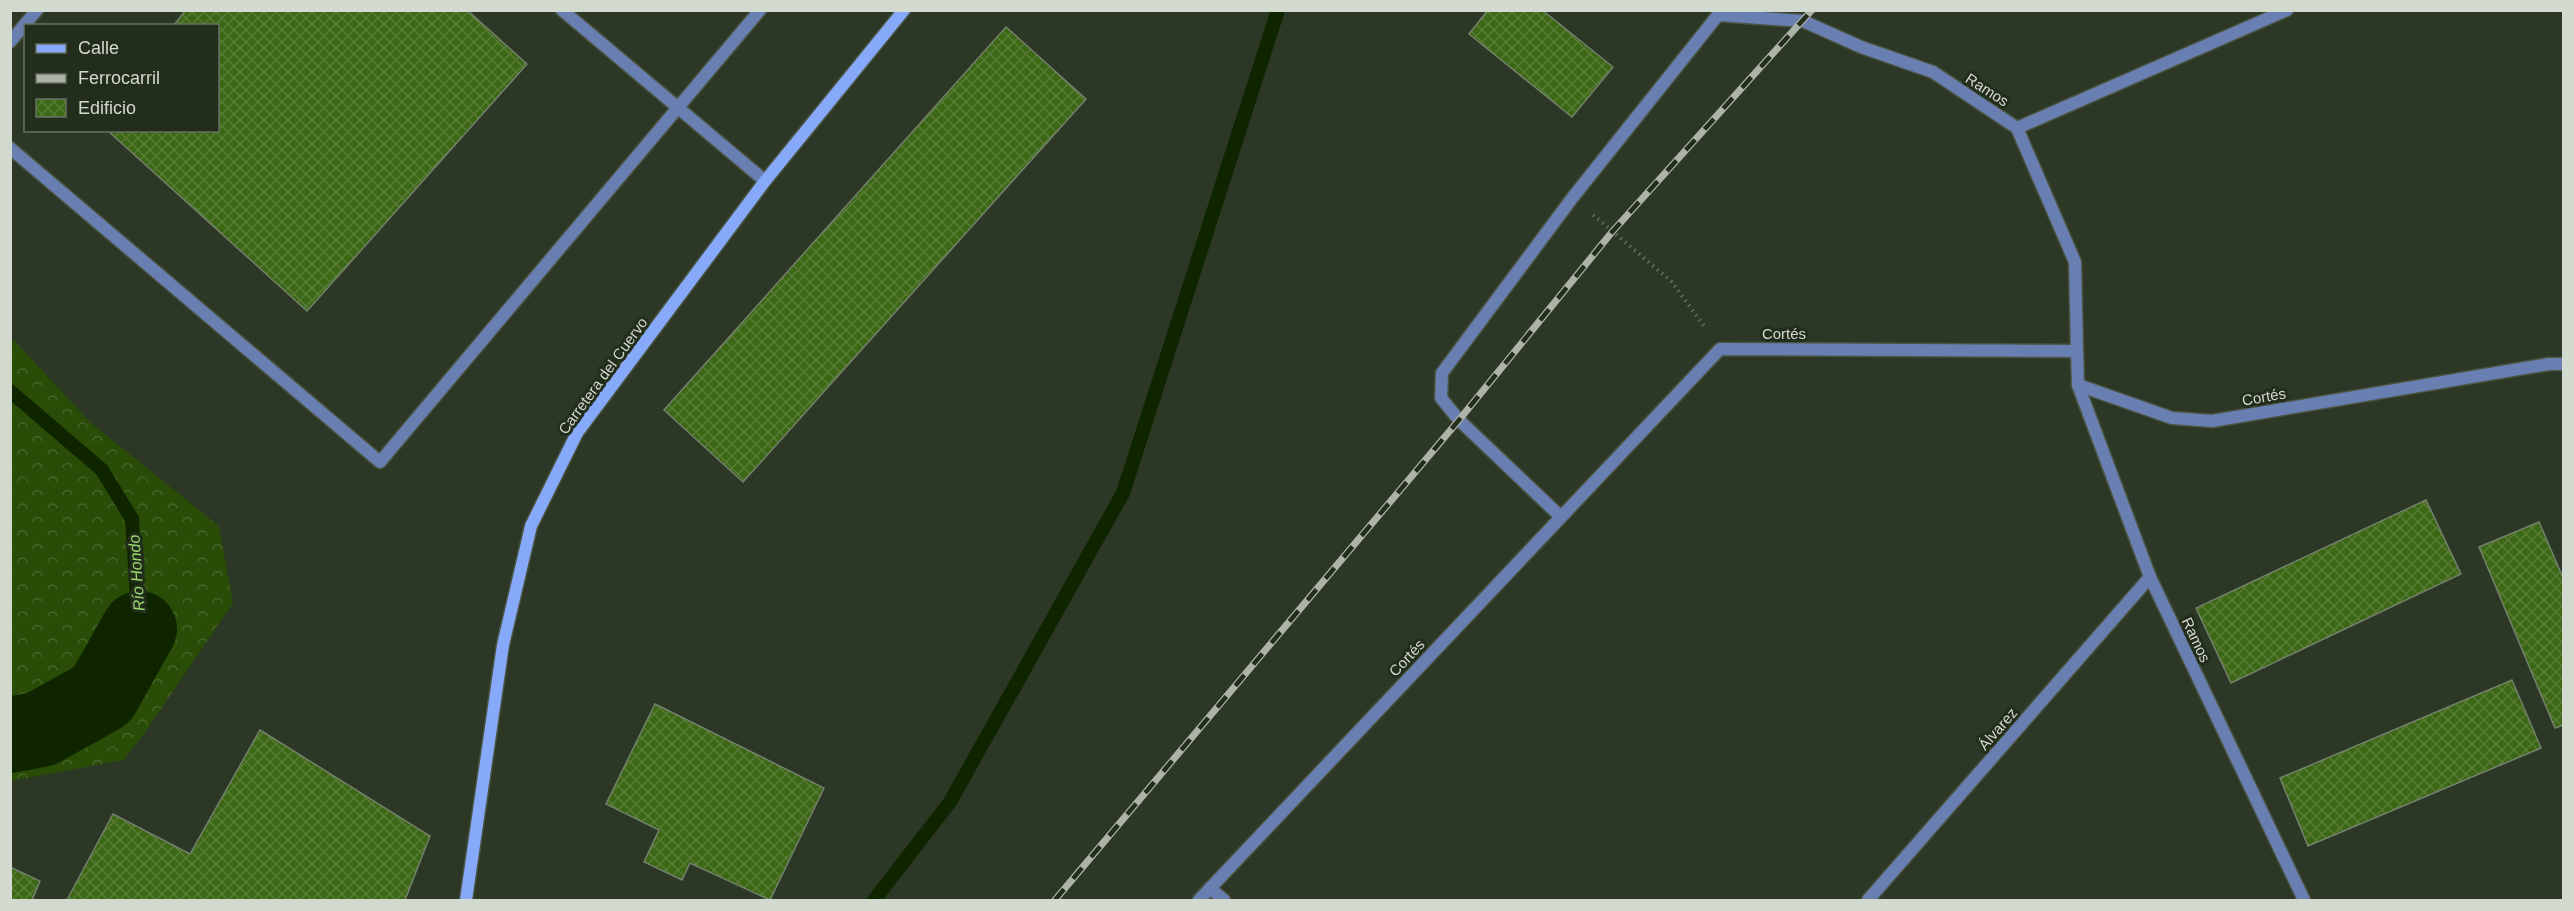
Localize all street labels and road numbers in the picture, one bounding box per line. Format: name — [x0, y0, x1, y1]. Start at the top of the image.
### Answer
street label: Ramos — [1963, 70, 2012, 110]
street label: Carretera del Cuervo — [555, 314, 651, 437]
street label: Cortés — [1762, 325, 1806, 342]
street label: Cortés — [2241, 384, 2287, 409]
street label: Ramos — [2179, 615, 2214, 665]
street label: Cortés — [1385, 636, 1428, 680]
street label: Álvarez — [1975, 704, 2020, 753]

